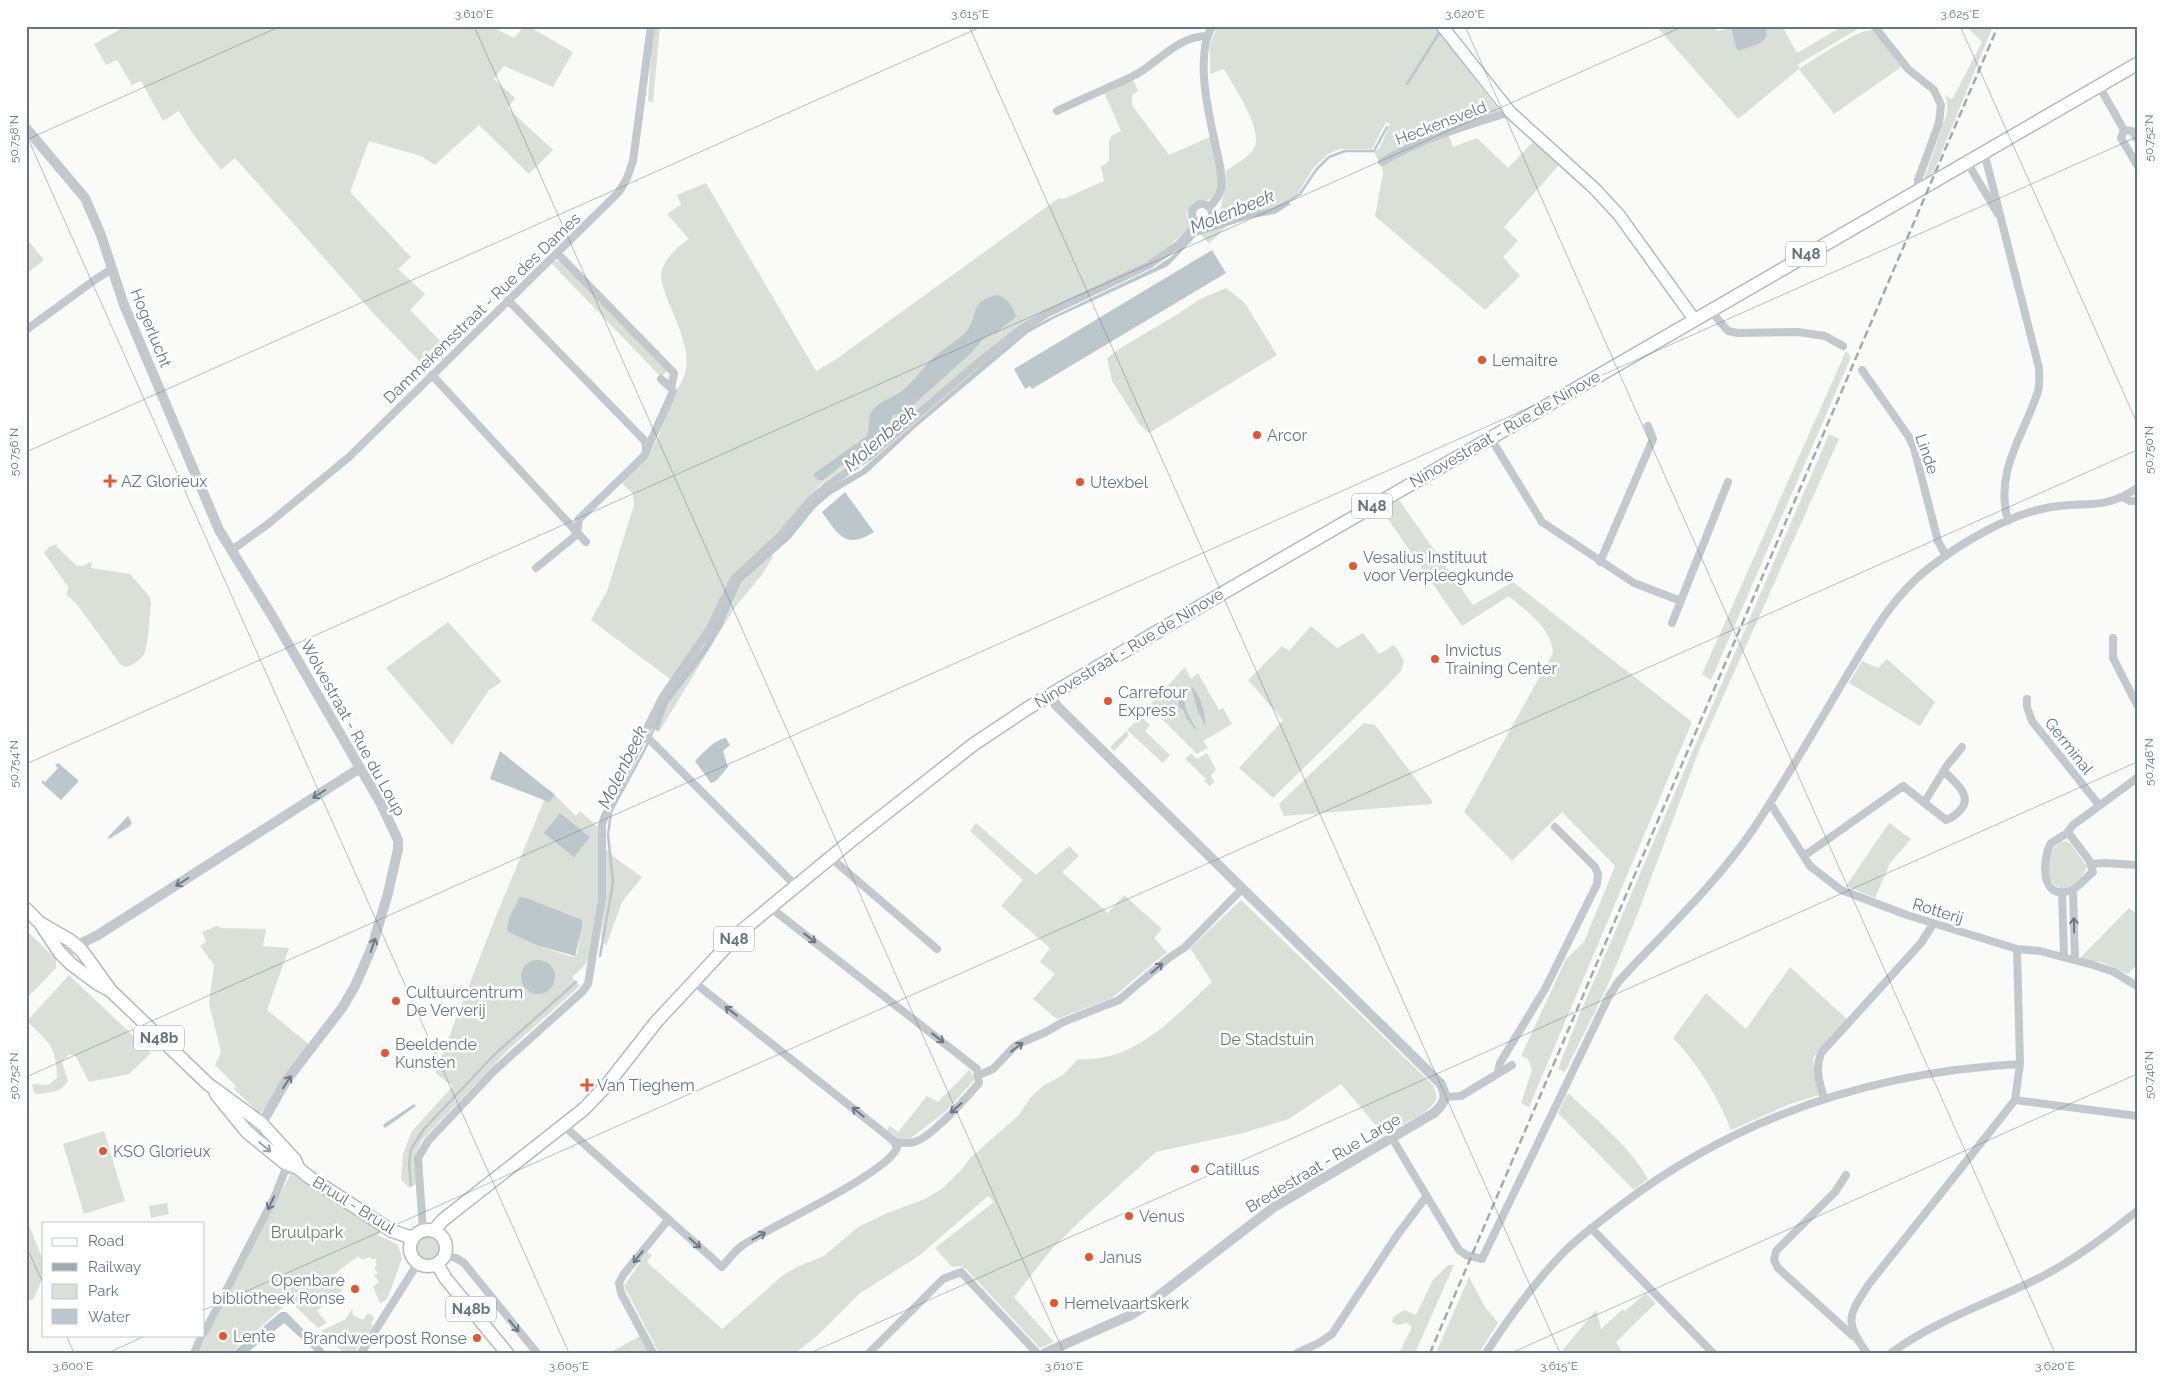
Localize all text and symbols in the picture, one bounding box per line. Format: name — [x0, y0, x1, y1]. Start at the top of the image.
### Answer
text: 3.610°E — [455, 7, 493, 21]
text: 3.615°E — [951, 7, 989, 21]
text: 3.620°E — [1445, 7, 1485, 21]
text: 3.625°E — [1940, 7, 1980, 21]
street label: Heckensveld — [1393, 97, 1489, 149]
text: 50.752°N — [2142, 114, 2156, 162]
text: 50.758°N — [7, 115, 21, 163]
water label: Molenbeek — [1187, 184, 1278, 237]
street label: Dammekensstraat - Rue des Dames — [380, 209, 584, 407]
road number: N48 — [1786, 242, 1826, 266]
street label: Hogerlucht — [127, 286, 176, 371]
place label: Lemaitre — [1492, 351, 1558, 370]
marker: Lemaitre — [1476, 354, 1488, 366]
street label: Ninovestraat - Rue de Ninove — [1406, 366, 1604, 492]
water label: Molenbeek — [839, 401, 921, 475]
place label: Arcor — [1267, 426, 1307, 445]
text: 50.750°N — [2142, 426, 2156, 474]
text: 50.756°N — [7, 428, 21, 476]
marker: Arcor — [1251, 429, 1263, 441]
street label: Linde — [1911, 431, 1943, 477]
place label: AZ Glorieux — [121, 472, 207, 491]
place label: Utexbel — [1090, 473, 1149, 492]
marker: AZ Glorieux — [103, 474, 117, 488]
marker: Utexbel — [1074, 476, 1086, 488]
road number: N48 — [1352, 494, 1392, 518]
place label: Vesalius Instituut voor Verpleegkunde — [1363, 548, 1513, 585]
marker: Vesalius Instituut voor Verpleegkunde — [1347, 560, 1359, 572]
street label: Ninovestraat - Rue de Ninove — [1031, 584, 1227, 712]
street label: Wolvestraat - Rue du Loup — [297, 637, 409, 819]
place label: Invictus Training Center — [1445, 641, 1557, 678]
marker: Invictus Training Center — [1429, 653, 1441, 665]
place label: Carrefour Express — [1118, 683, 1188, 720]
marker: Carrefour Express — [1102, 695, 1114, 707]
street label: Germinal — [2041, 714, 2098, 779]
water label: Molenbeek — [593, 722, 651, 812]
text: 50.748°N — [2142, 738, 2156, 786]
text: 50.754°N — [7, 740, 21, 788]
one-way arrow — [313, 790, 327, 800]
one-way arrow — [176, 877, 190, 887]
street label: Rotterij — [1910, 894, 1966, 928]
one-way arrow — [2069, 917, 2079, 934]
road number: N48 — [714, 926, 754, 952]
one-way arrow — [803, 932, 816, 943]
one-way arrow — [368, 937, 378, 953]
one-way arrow — [1150, 962, 1163, 973]
place label: Cultuurcentrum De Ververij — [406, 983, 523, 1020]
marker: Cultuurcentrum De Ververij — [390, 995, 402, 1007]
one-way arrow — [724, 1006, 738, 1016]
road number: N48b — [134, 1026, 184, 1050]
park label: De Stadstuin — [1220, 1030, 1314, 1049]
one-way arrow — [931, 1033, 944, 1044]
place label: Beeldende Kunsten — [395, 1035, 477, 1072]
one-way arrow — [1010, 1041, 1023, 1052]
marker: Beeldende Kunsten — [379, 1047, 391, 1059]
text: 50.746°N — [2142, 1051, 2156, 1099]
text: 50.752°N — [7, 1052, 21, 1100]
one-way arrow — [282, 1075, 292, 1089]
place label: Van Tieghem — [597, 1076, 695, 1095]
marker: Van Tieghem — [581, 1079, 593, 1091]
one-way arrow — [949, 1103, 962, 1114]
one-way arrow — [852, 1107, 865, 1118]
street label: Bredestraat - Rue Large — [1242, 1109, 1404, 1217]
one-way arrow — [258, 1141, 271, 1152]
place label: KSO Glorieux — [113, 1142, 211, 1161]
marker: KSO Glorieux — [97, 1145, 109, 1157]
place label: Catillus — [1205, 1160, 1260, 1179]
marker: Catillus — [1189, 1163, 1201, 1175]
street label: Bruul - Bruul — [309, 1172, 399, 1238]
one-way arrow — [266, 1195, 275, 1210]
place label: Venus — [1139, 1207, 1185, 1226]
marker: Venus — [1123, 1210, 1135, 1222]
legend — [42, 1222, 205, 1336]
park label: Bruulpark — [271, 1223, 344, 1242]
one-way arrow — [751, 1231, 766, 1240]
text: Road — [88, 1232, 124, 1250]
one-way arrow — [689, 1237, 702, 1249]
place label: Janus — [1099, 1248, 1142, 1267]
one-way arrow — [632, 1250, 643, 1263]
marker: Janus — [1083, 1251, 1095, 1263]
text: Railway — [88, 1258, 141, 1276]
place label: Openbare bibliotheek Ronse — [212, 1271, 345, 1308]
text: Park — [88, 1282, 119, 1300]
marker: Openbare bibliotheek Ronse — [349, 1283, 361, 1295]
place label: Hemelvaartskerk — [1064, 1294, 1190, 1313]
road number: N48b — [446, 1296, 496, 1322]
marker: Hemelvaartskerk — [1048, 1297, 1060, 1309]
text: Water — [88, 1308, 131, 1326]
one-way arrow — [508, 1319, 519, 1332]
place label: Lente — [233, 1327, 275, 1346]
place label: Brandweerpost Ronse — [303, 1329, 467, 1348]
marker: Lente — [217, 1330, 229, 1342]
marker: Brandweerpost Ronse — [471, 1332, 483, 1344]
text: 3.600°E — [53, 1359, 93, 1373]
text: 3.605°E — [549, 1359, 589, 1373]
text: 3.610°E — [1045, 1359, 1083, 1373]
text: 3.615°E — [1540, 1359, 1578, 1373]
text: 3.620°E — [2035, 1359, 2075, 1373]

